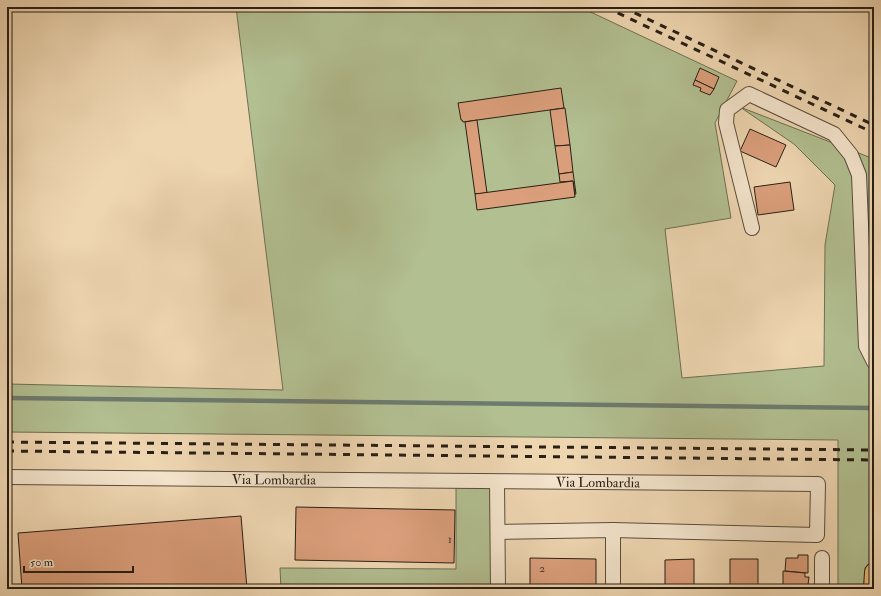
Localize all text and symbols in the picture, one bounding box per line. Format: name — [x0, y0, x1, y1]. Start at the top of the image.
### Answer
street label: Via Lombardia — [232, 470, 316, 488]
street label: Via Lombardia — [556, 473, 640, 491]
house number: 1 — [448, 532, 452, 547]
scale bar — [24, 548, 133, 574]
text: 50 m — [30, 555, 54, 570]
house number: 2 — [539, 561, 545, 576]

